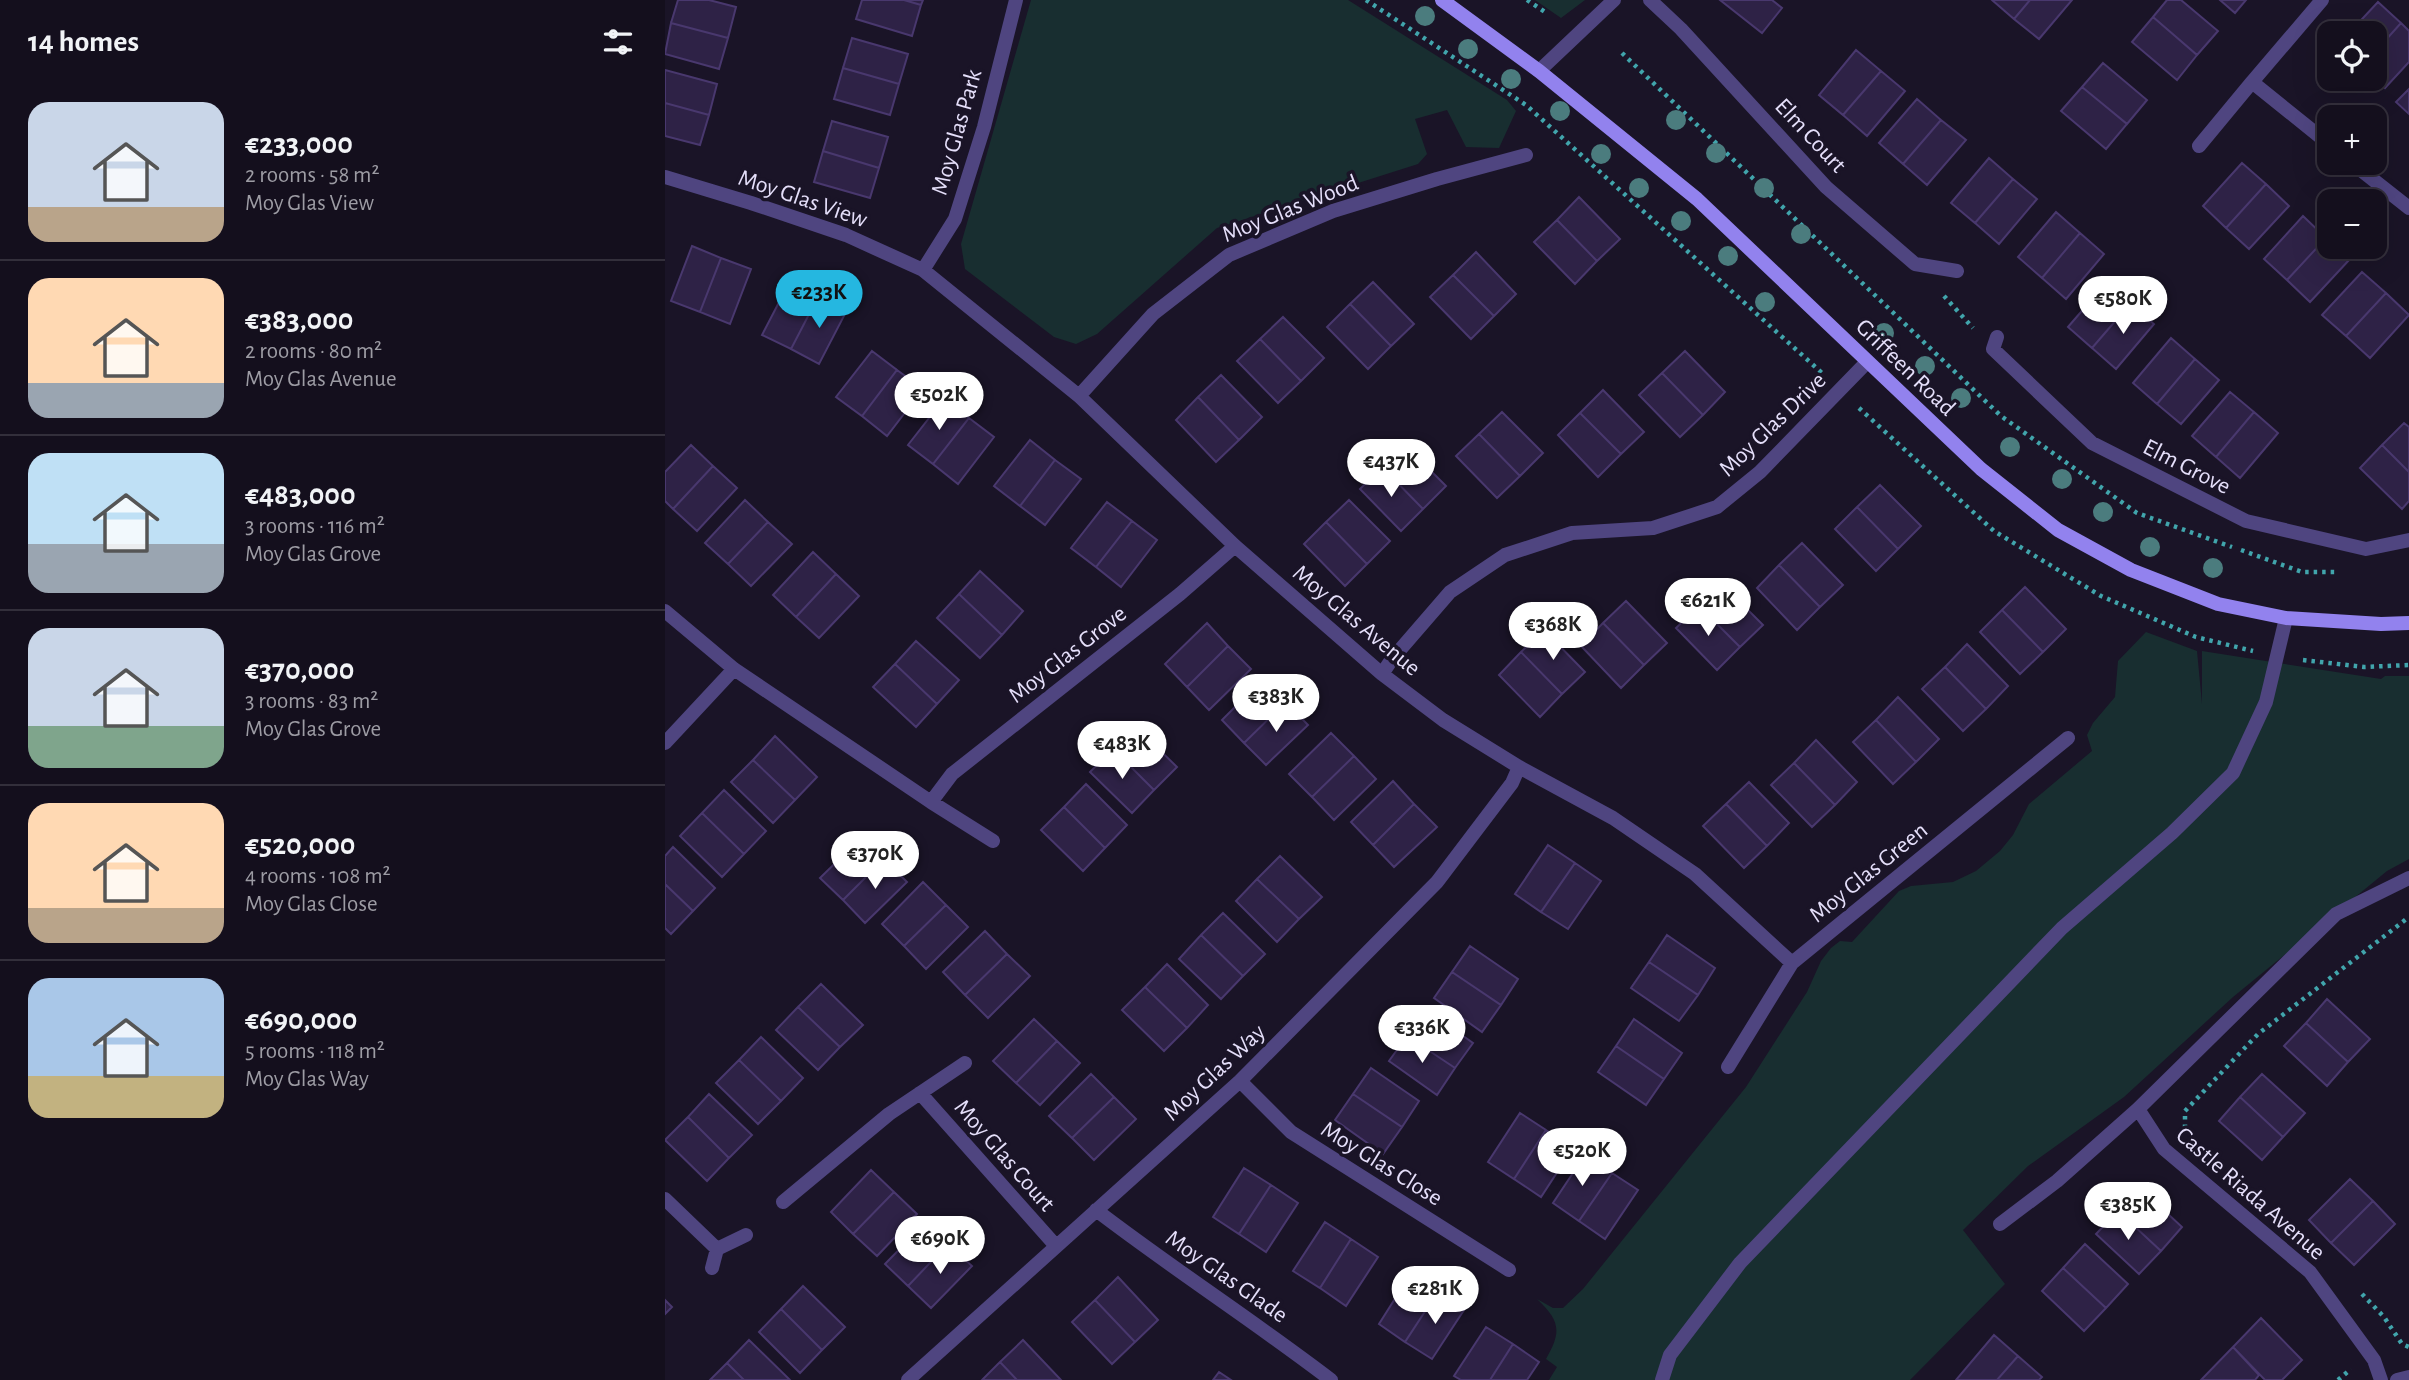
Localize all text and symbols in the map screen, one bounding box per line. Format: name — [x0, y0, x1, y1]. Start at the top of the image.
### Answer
map controls — [2317, 21, 2387, 259]
button: locate — [2317, 21, 2387, 91]
icon: filters — [599, 23, 637, 61]
text: 14 homes — [28, 27, 139, 57]
street label: Moy Glas Park — [928, 67, 986, 198]
street label: Elm Court — [1770, 94, 1851, 178]
button: + — [2317, 105, 2387, 175]
text: €233,000 — [245, 129, 353, 159]
icon: home — [84, 130, 168, 214]
text: 2 rooms · 58 m² — [245, 164, 380, 187]
street label: Moy Glas View — [735, 166, 870, 232]
street label: Moy Glas Wood — [1219, 171, 1362, 247]
button: − — [2317, 189, 2387, 259]
text: Moy Glas View — [245, 192, 374, 215]
pin: €233K — [770, 270, 868, 330]
pin: €580K — [2074, 276, 2172, 336]
text: €233K — [792, 281, 846, 304]
text: €580K — [2094, 287, 2152, 310]
text: €383,000 — [245, 305, 353, 335]
icon: home — [84, 306, 168, 390]
street label: Griffeen Road — [1851, 315, 1960, 421]
text: 2 rooms · 80 m² — [245, 340, 382, 363]
text: Moy Glas Avenue — [245, 368, 397, 391]
street label: Moy Glas Drive — [1715, 368, 1831, 481]
pin: €502K — [890, 372, 988, 432]
text: €502K — [911, 383, 967, 406]
street label: Elm Grove — [2139, 435, 2234, 499]
pin: €437K — [1342, 440, 1440, 499]
text: €437K — [1363, 450, 1419, 473]
text: €483,000 — [245, 480, 356, 510]
icon: home — [84, 481, 168, 565]
text: 3 rooms · 116 m² — [245, 515, 385, 538]
text: Moy Glas Grove — [245, 543, 381, 566]
street label: Moy Glas Avenue — [1288, 561, 1425, 681]
pin: €621K — [1659, 578, 1757, 638]
text: €621K — [1681, 589, 1735, 612]
street label: Moy Glas Grove — [1004, 602, 1131, 708]
pin: €368K — [1504, 602, 1602, 662]
text: €368K — [1525, 613, 1581, 636]
text: €370,000 — [245, 655, 354, 685]
icon: home — [84, 656, 168, 740]
pin: €383K — [1227, 674, 1325, 734]
text: €383K — [1248, 685, 1304, 708]
text: 3 rooms · 83 m² — [245, 690, 378, 713]
text: Moy Glas Grove — [245, 718, 381, 741]
pin: €483K — [1073, 722, 1171, 781]
text: €483K — [1094, 732, 1151, 755]
street label: Moy Glas Green — [1805, 818, 1932, 928]
text: €520,000 — [245, 830, 356, 860]
icon: home — [84, 831, 168, 915]
pin: €370K — [826, 832, 924, 891]
text: €370K — [847, 842, 903, 865]
text: 4 rooms · 108 m² — [245, 865, 391, 888]
text: Moy Glas Close — [245, 893, 378, 916]
text: €690,000 — [245, 1005, 357, 1035]
icon: home — [84, 1006, 168, 1090]
pin: €336K — [1373, 1006, 1471, 1065]
text: €336K — [1394, 1016, 1450, 1039]
street label: Moy Glas Way — [1159, 1020, 1270, 1126]
text: 5 rooms · 118 m² — [245, 1040, 385, 1063]
text: Moy Glas Way — [245, 1068, 369, 1091]
street label: Moy Glas Court — [949, 1095, 1059, 1216]
street label: Moy Glas Close — [1316, 1117, 1446, 1211]
street label: Castle Riada Avenue — [2171, 1123, 2329, 1265]
pin: €520K — [1533, 1128, 1631, 1188]
text: €520K — [1554, 1139, 1610, 1162]
pin: €385K — [2079, 1182, 2177, 1242]
text: €385K — [2100, 1193, 2156, 1216]
pin: €690K — [891, 1216, 989, 1276]
street label: Moy Glas Glade — [1161, 1226, 1292, 1328]
text: €690K — [911, 1227, 969, 1250]
pin: €281K — [1386, 1266, 1484, 1326]
text: €281K — [1408, 1277, 1462, 1300]

